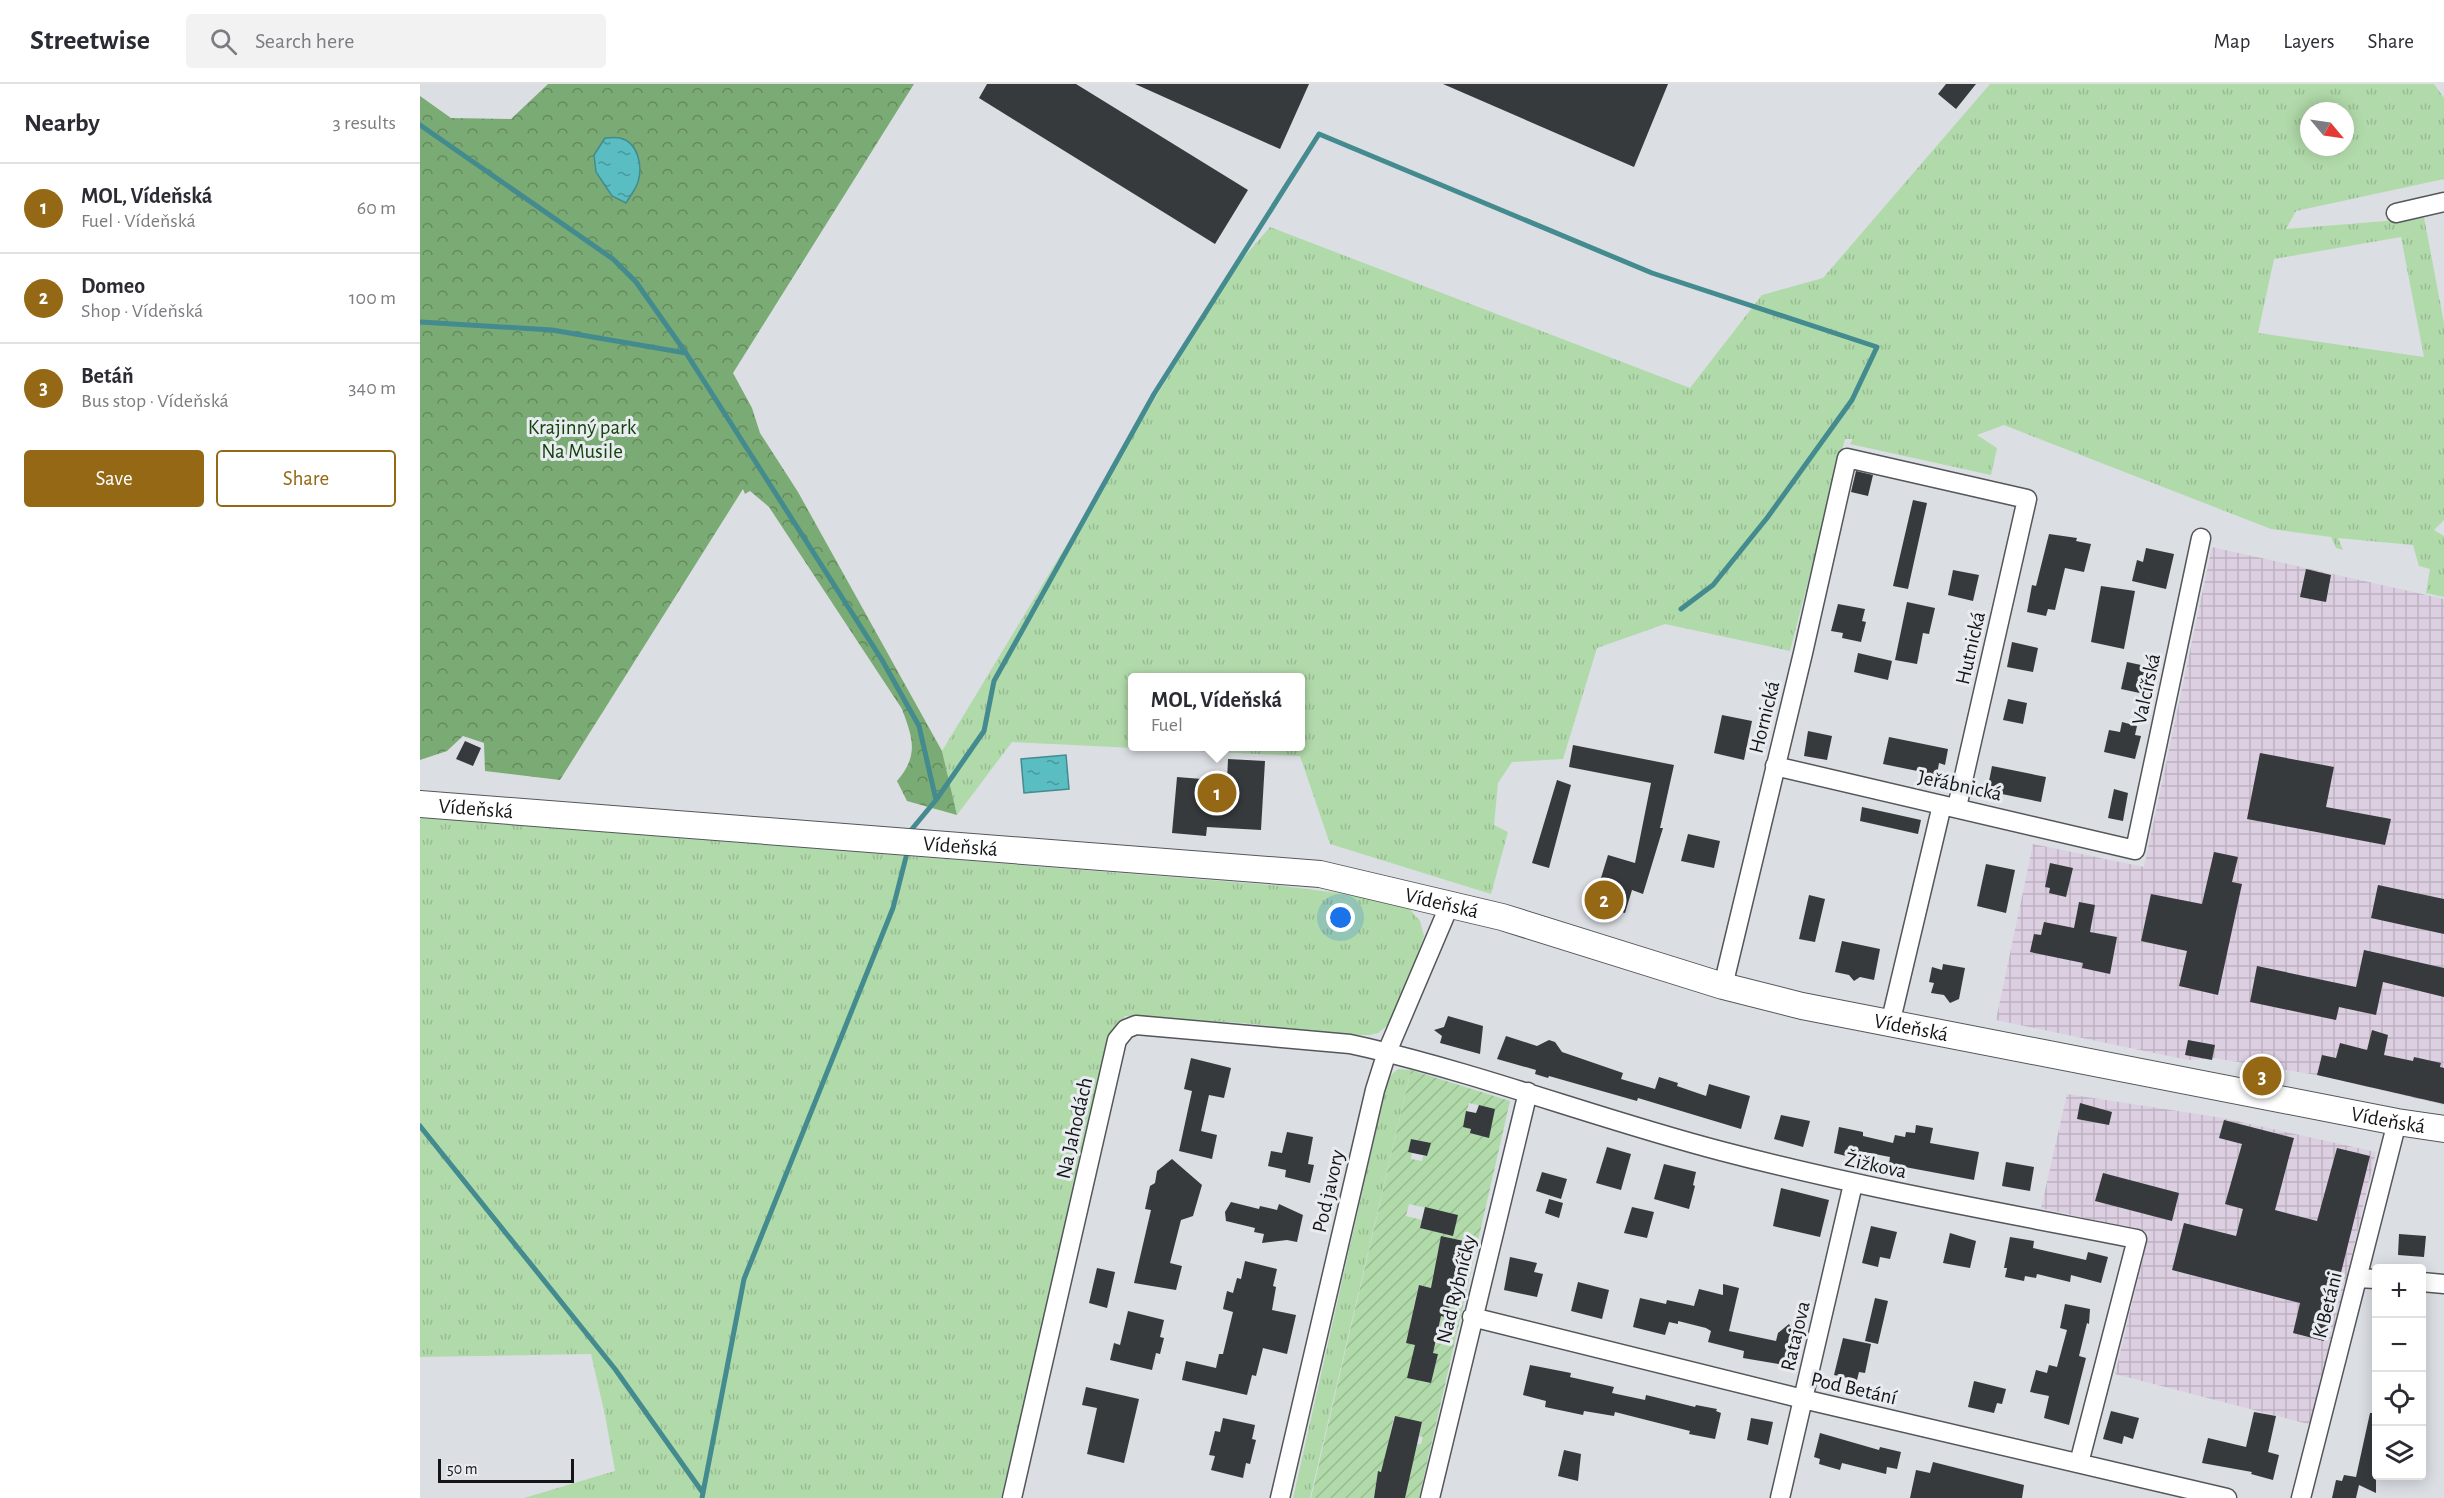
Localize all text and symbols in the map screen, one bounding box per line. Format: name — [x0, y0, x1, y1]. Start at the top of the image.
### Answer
search box — [186, 14, 606, 68]
icon: search — [207, 25, 240, 58]
text: Streetwise — [30, 27, 150, 55]
text: Search here — [255, 30, 354, 52]
text: Map — [2214, 31, 2250, 52]
text: Layers — [2283, 31, 2334, 52]
text: Share — [2367, 31, 2414, 52]
north arrow — [2300, 102, 2354, 156]
text: Nearby — [24, 110, 100, 136]
text: 3 results — [332, 113, 396, 133]
text: MOL, Vídeňská — [81, 185, 212, 207]
text: 1 — [40, 198, 47, 218]
text: 60 m — [357, 198, 396, 218]
text: Fuel · Vídeňská — [81, 211, 196, 231]
text: Domeo — [81, 275, 145, 297]
text: 2 — [39, 288, 48, 308]
text: 100 m — [349, 288, 396, 308]
text: Shop · Vídeňská — [81, 301, 203, 321]
text: Betáň — [81, 365, 134, 387]
text: 3 — [39, 378, 48, 398]
text: 340 m — [348, 378, 396, 398]
text: Bus stop · Vídeňská — [81, 391, 229, 411]
park label: Krajinný park Na Musile — [528, 417, 637, 462]
button: Save — [24, 450, 204, 507]
button: Share — [216, 450, 396, 507]
street label: Hutnická — [1952, 609, 1989, 687]
street label: Valcířská — [2129, 651, 2164, 727]
popup — [1128, 673, 1305, 751]
street label: Hornická — [1745, 679, 1784, 755]
text: MOL, Vídeňská — [1151, 689, 1282, 711]
text: Fuel — [1151, 715, 1183, 735]
street label: Jeřábnická — [1916, 766, 2004, 805]
pin: 1 — [1198, 770, 1236, 816]
street label: Vídeňská — [438, 795, 514, 822]
street label: Vídeňská — [922, 833, 999, 860]
pin: 2 — [1584, 878, 1624, 922]
street label: Vídeňská — [1403, 884, 1481, 922]
your location — [1326, 903, 1355, 932]
street label: Vídeňská — [1872, 1010, 1950, 1045]
pin: 3 — [2242, 1054, 2282, 1098]
street label: Na Jahodách — [1053, 1075, 1096, 1181]
street label: Vídeňská — [2349, 1103, 2427, 1137]
street label: Žižkova — [1843, 1147, 1909, 1182]
street label: Pod javory — [1309, 1148, 1348, 1235]
street label: Nad Rybníčky — [1433, 1233, 1480, 1346]
map controls — [2372, 1264, 2426, 1480]
button: + — [2372, 1264, 2426, 1318]
street label: K Betáni — [2309, 1270, 2346, 1341]
street label: Ratajova — [1777, 1299, 1814, 1373]
button: − — [2372, 1318, 2426, 1372]
street label: Pod Betání — [1809, 1368, 1900, 1409]
button: locate — [2372, 1372, 2426, 1426]
button: layers — [2372, 1426, 2426, 1480]
scale bar — [438, 1456, 574, 1484]
text: 50 m — [447, 1461, 478, 1477]

